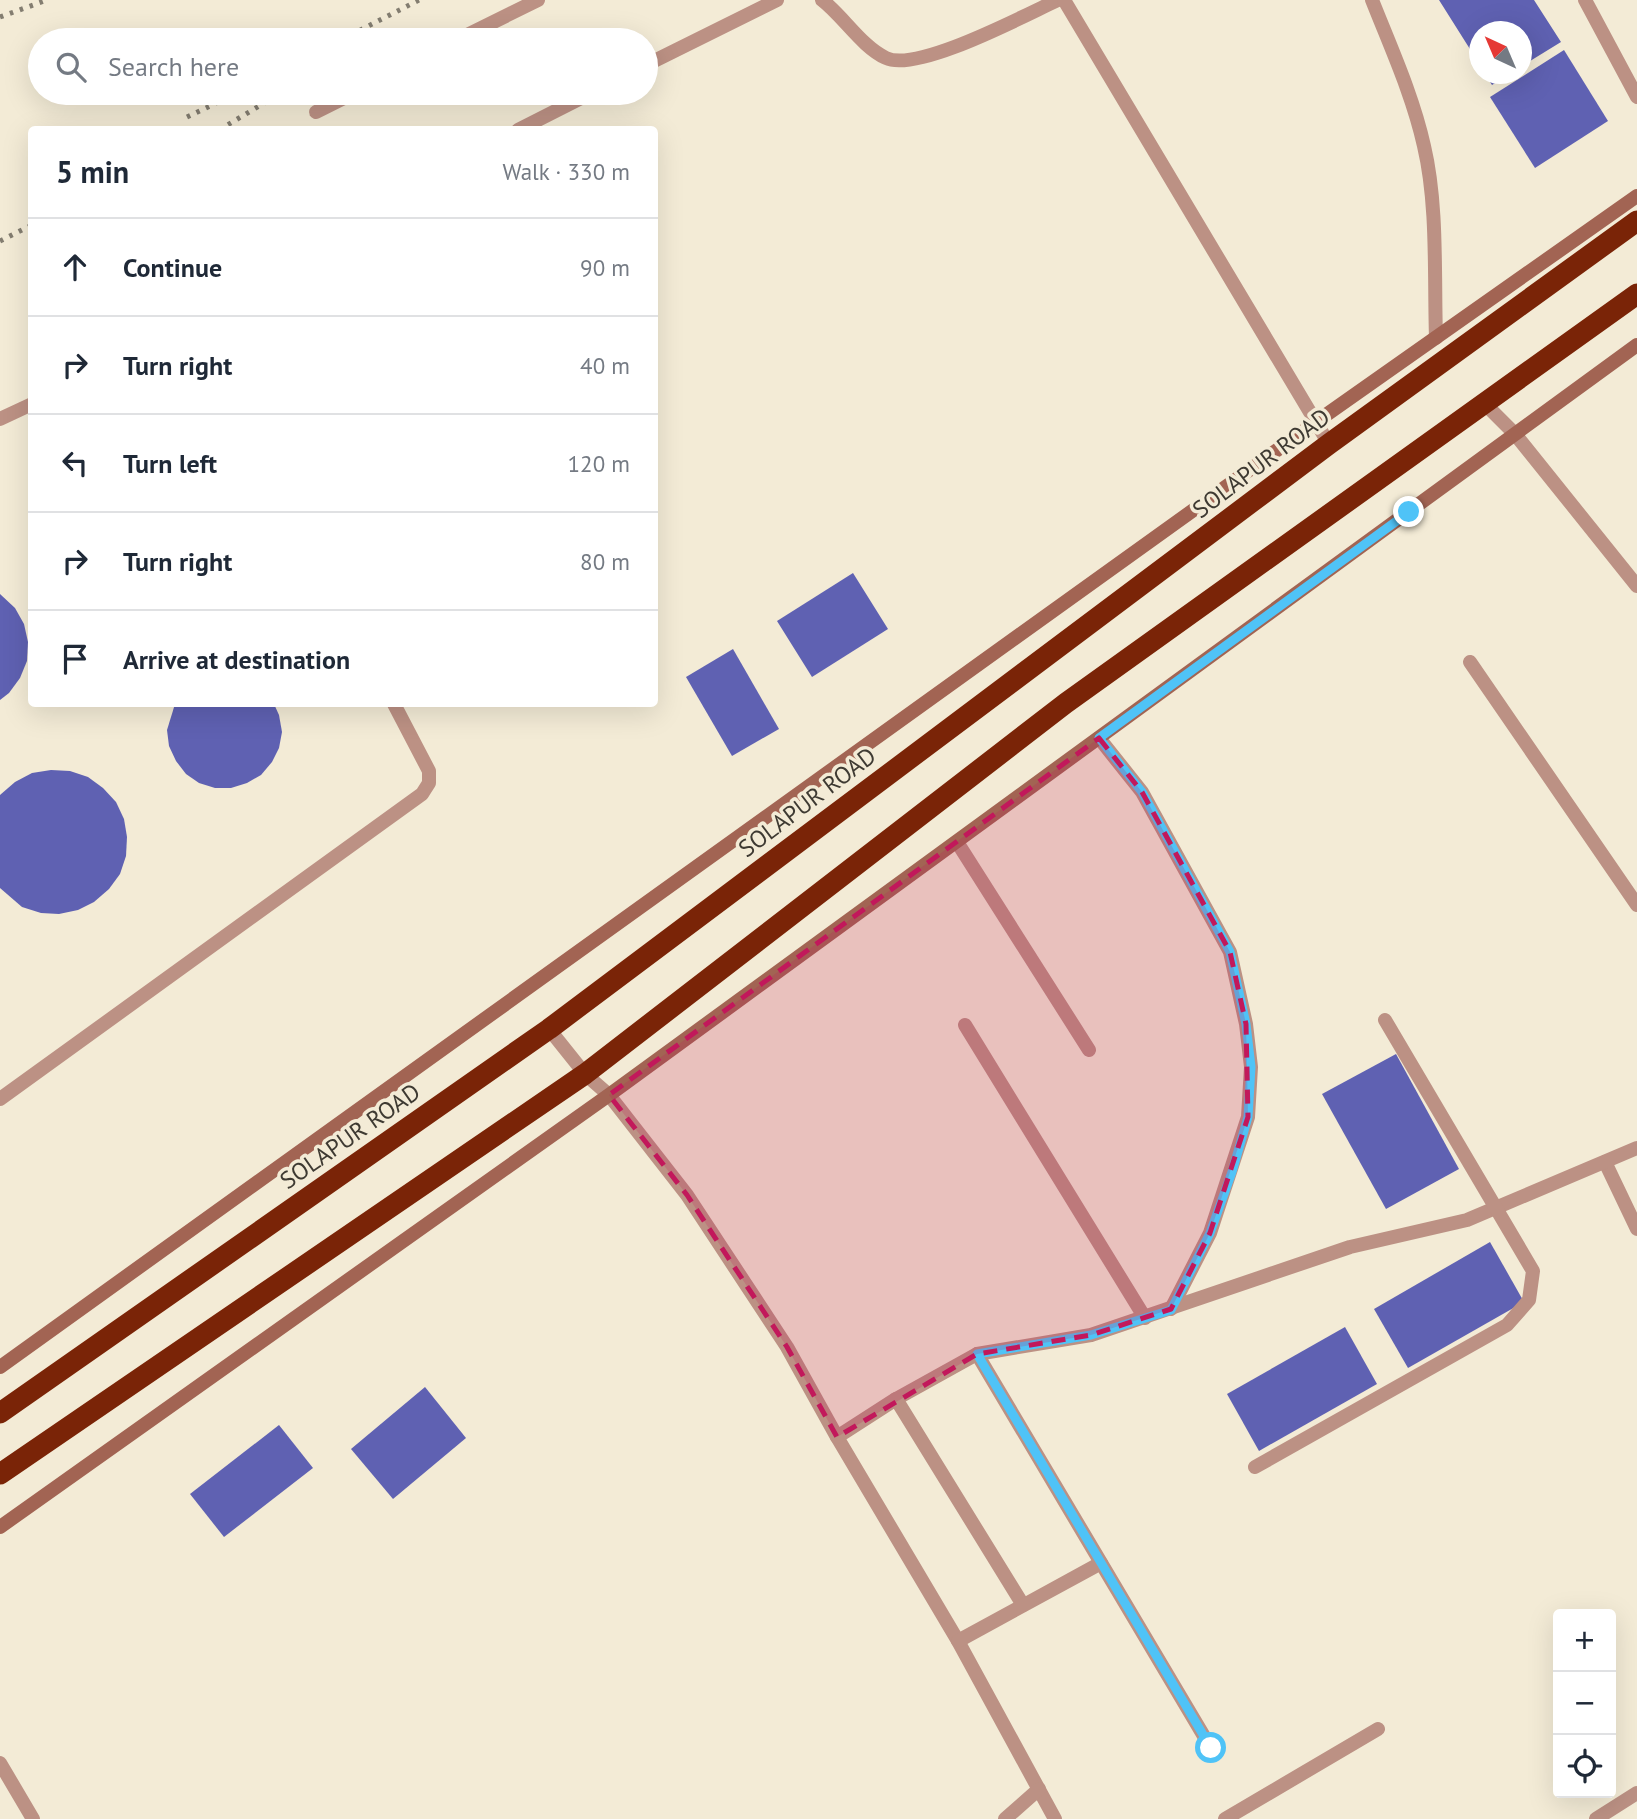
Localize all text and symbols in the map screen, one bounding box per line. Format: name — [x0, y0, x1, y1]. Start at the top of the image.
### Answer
north arrow — [1469, 21, 1532, 84]
search box — [28, 28, 658, 105]
icon: search — [52, 48, 90, 86]
text: Search here — [108, 50, 239, 83]
text: 5 min — [56, 152, 129, 191]
text: Walk · 330 m — [503, 157, 630, 186]
icon: ahead — [56, 248, 94, 286]
text: Continue — [123, 251, 222, 284]
text: 90 m — [580, 253, 630, 282]
icon: right — [56, 346, 94, 384]
text: Turn right — [123, 349, 232, 382]
text: 40 m — [580, 351, 630, 380]
street label: SOLAPUR ROAD — [1186, 401, 1336, 525]
icon: left — [56, 444, 94, 482]
text: Turn left — [123, 447, 217, 480]
text: 120 m — [568, 449, 630, 478]
route end — [1393, 496, 1424, 527]
icon: right — [56, 542, 94, 580]
text: Turn right — [123, 545, 232, 578]
text: 80 m — [580, 547, 630, 576]
icon: arrive — [56, 640, 94, 678]
text: Arrive at destination — [123, 643, 350, 676]
street label: SOLAPUR ROAD — [732, 740, 882, 864]
street label: SOLAPUR ROAD — [274, 1076, 426, 1196]
map controls — [1553, 1609, 1616, 1798]
button: + — [1553, 1609, 1616, 1672]
button: − — [1553, 1672, 1616, 1735]
route start — [1195, 1732, 1226, 1763]
button: locate — [1553, 1735, 1616, 1798]

